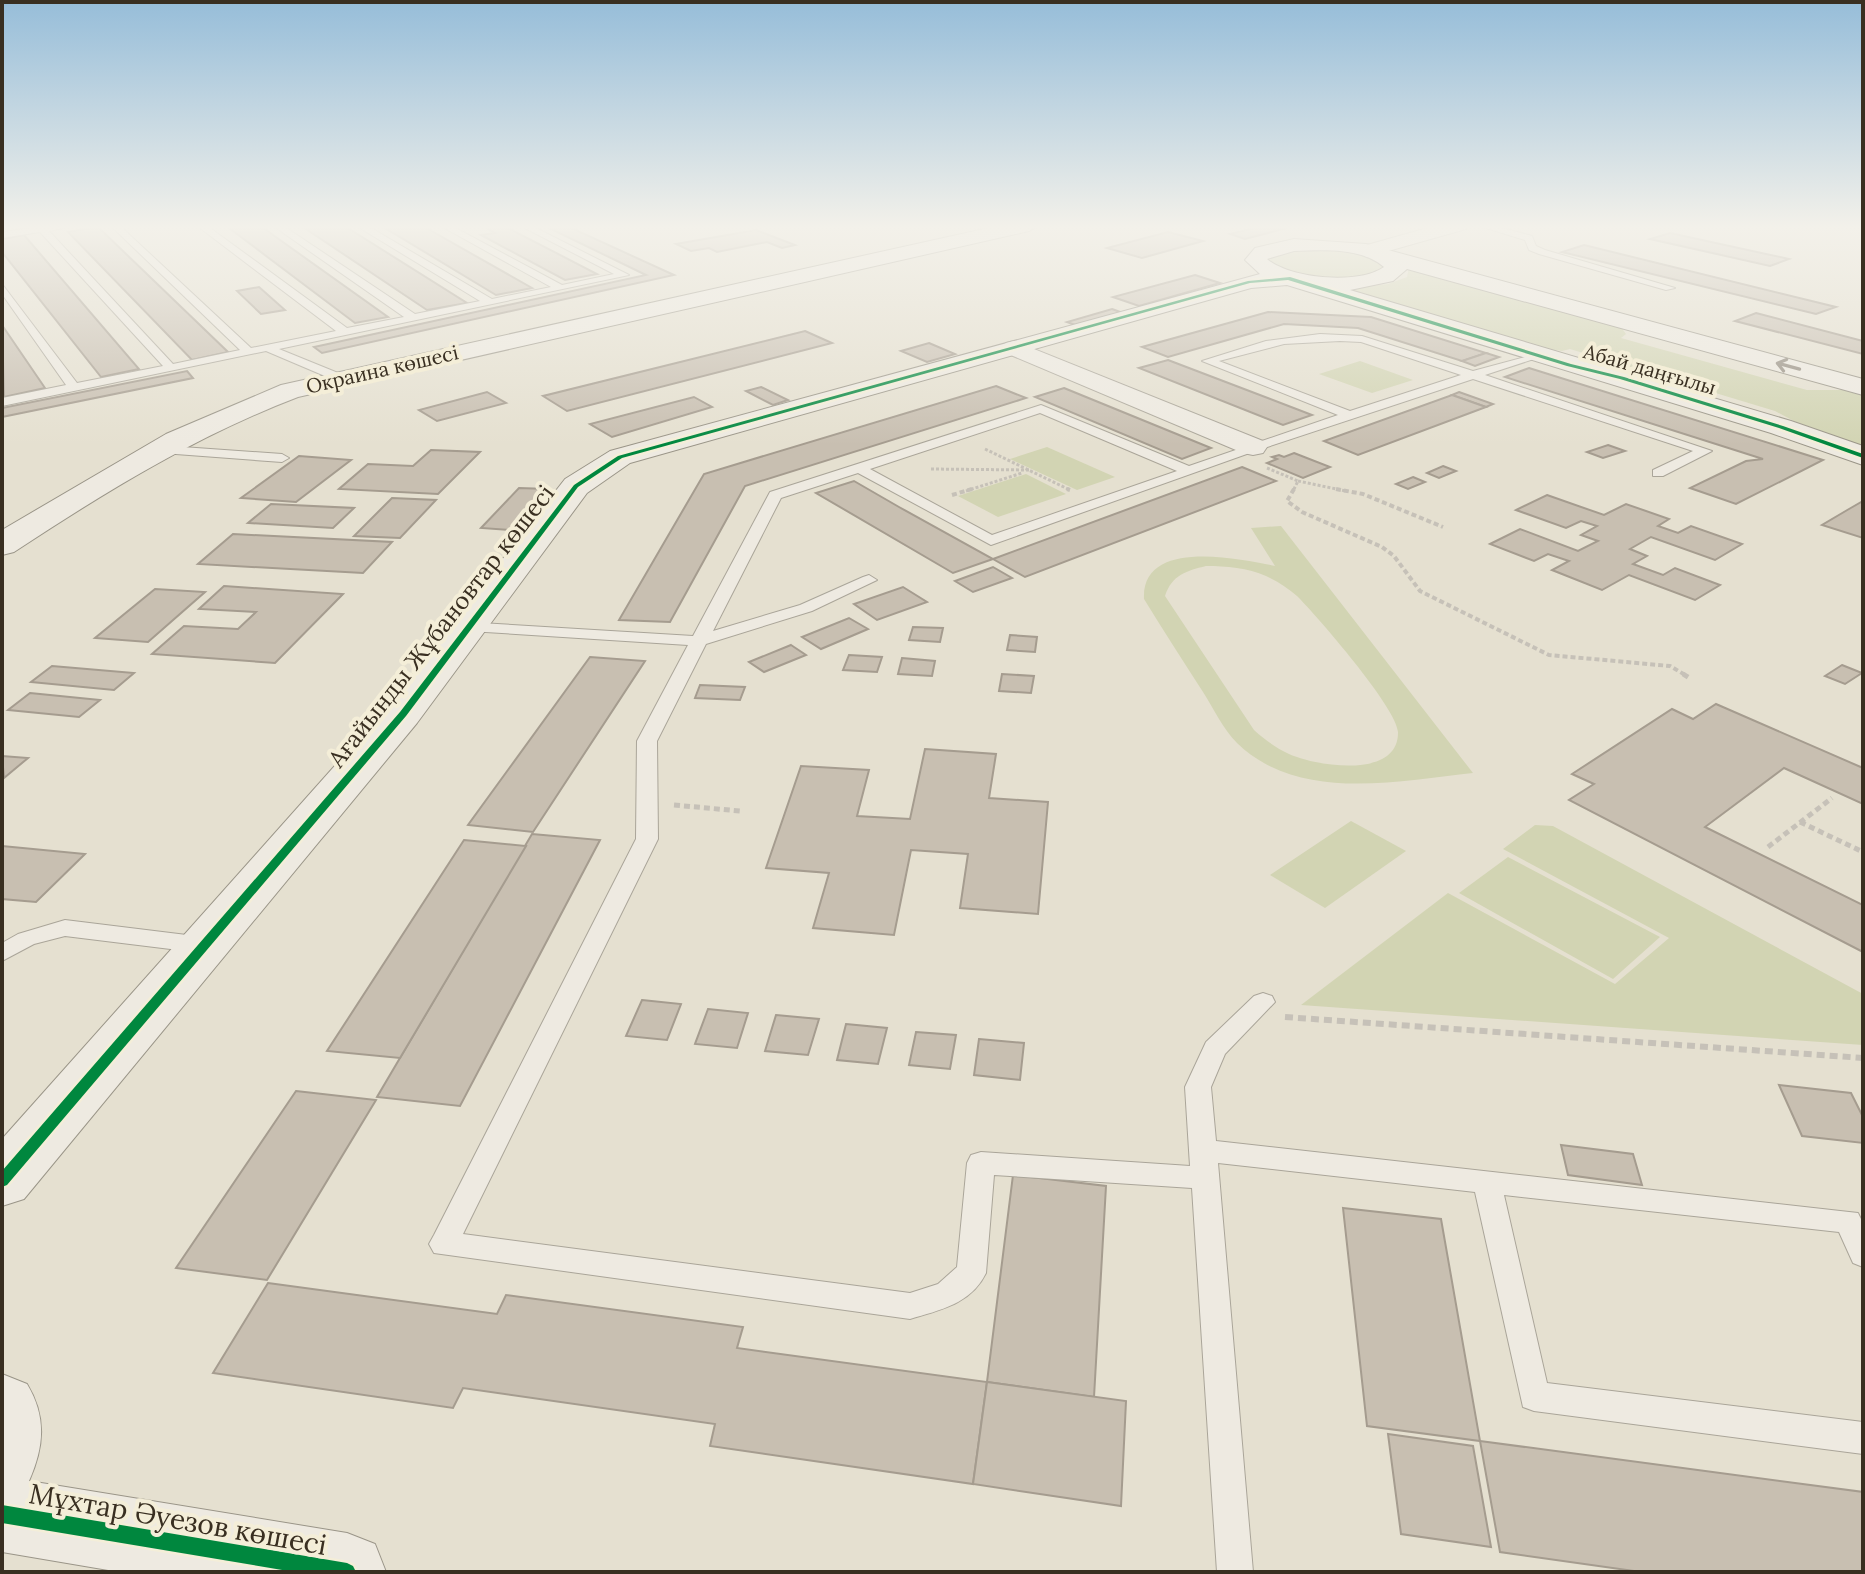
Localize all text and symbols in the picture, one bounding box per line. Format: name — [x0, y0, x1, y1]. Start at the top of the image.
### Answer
street label: Абай даңғылы — [1580, 338, 1719, 400]
street label: Окраина көшесі — [304, 339, 460, 399]
one-way arrow — [1775, 358, 1801, 373]
street label: Ағайынды Жұбановтар көшесі — [320, 478, 561, 774]
street label: Мұхтар Әуезов көшесі — [26, 1475, 330, 1563]

